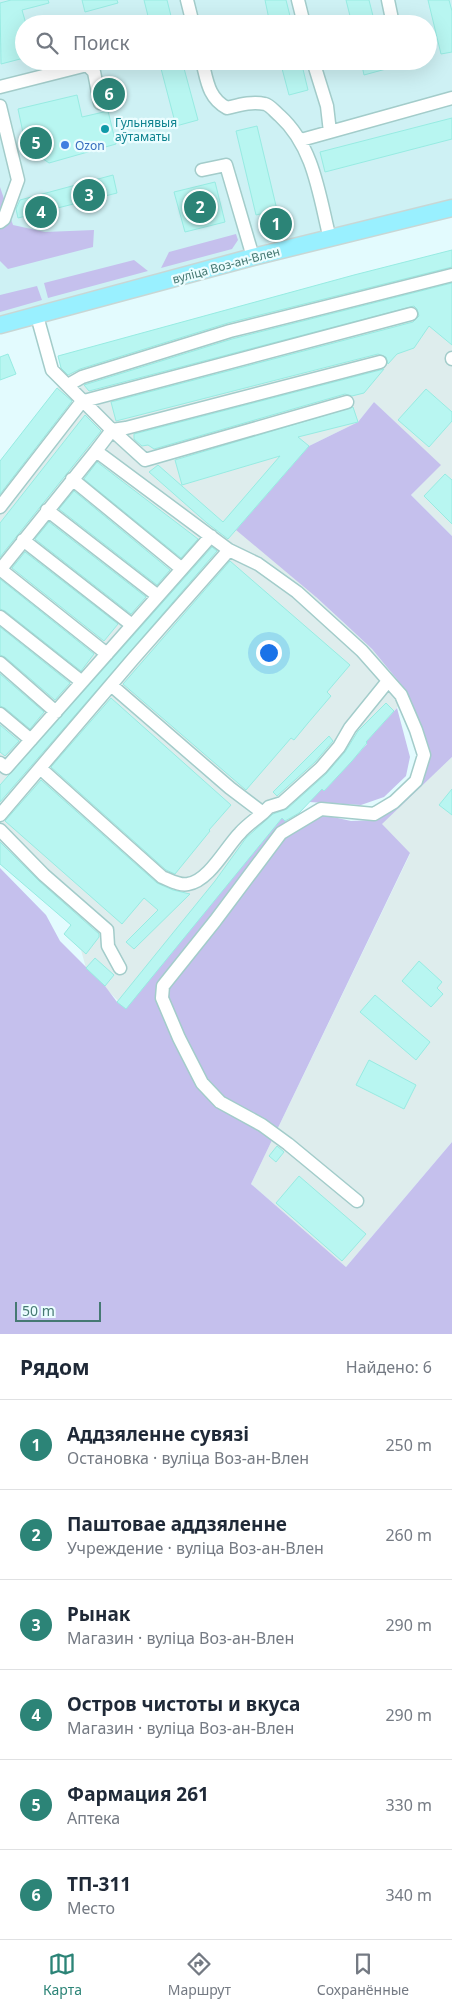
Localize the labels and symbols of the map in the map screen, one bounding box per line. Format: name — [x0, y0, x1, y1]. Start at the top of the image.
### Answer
pin: 6 — [93, 75, 125, 113]
place label: Гульнявыя аўтаматы — [115, 114, 177, 145]
marker: Гульнявыя аўтаматы — [99, 123, 111, 135]
pin: 5 — [20, 124, 52, 162]
place label: Ozon — [75, 137, 105, 154]
marker: Ozon — [59, 139, 71, 151]
pin: 3 — [73, 176, 105, 214]
pin: 2 — [184, 188, 216, 226]
pin: 4 — [25, 193, 57, 231]
pin: 1 — [260, 205, 292, 243]
street label: вуліца Воз-ан-Влен — [170, 242, 282, 288]
your location — [256, 640, 282, 666]
scale bar — [15, 1299, 101, 1322]

